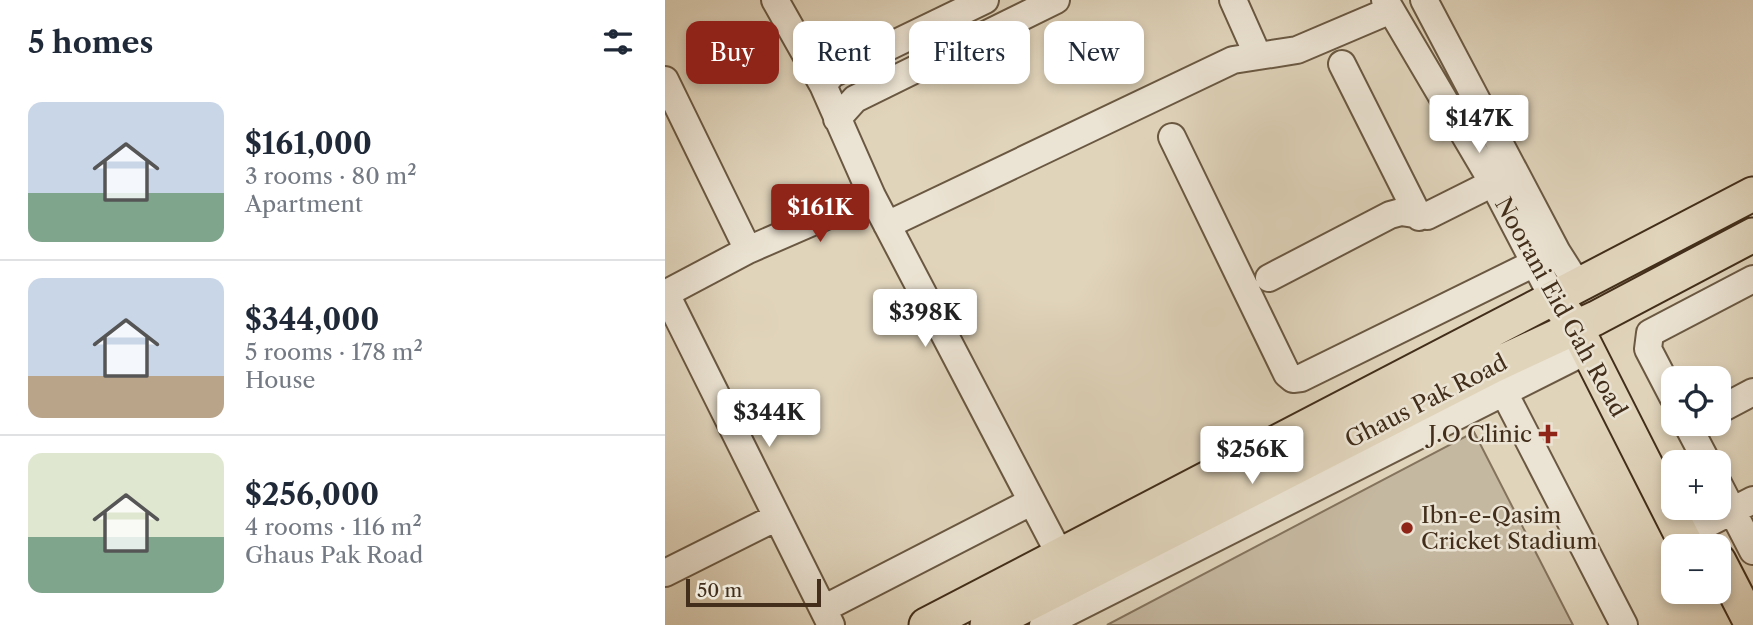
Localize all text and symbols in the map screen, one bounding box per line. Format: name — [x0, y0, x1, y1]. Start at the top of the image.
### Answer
chip: Buy — [686, 21, 779, 84]
chip: Rent — [793, 21, 895, 84]
chip: Filters — [909, 21, 1030, 84]
chip: New — [1044, 21, 1144, 84]
icon: filters — [599, 23, 637, 61]
text: 5 homes — [28, 24, 153, 61]
pin: $147K — [1430, 96, 1528, 155]
text: $147K — [1445, 104, 1513, 132]
text: $161,000 — [245, 125, 372, 162]
icon: home — [84, 130, 168, 214]
text: 3 rooms · 80 m² — [245, 162, 417, 190]
pin: $161K — [771, 184, 869, 244]
text: Apartment — [245, 190, 363, 218]
street label: Noorani Eid Gah Road — [1489, 192, 1633, 422]
text: $161K — [787, 193, 853, 221]
pin: $398K — [876, 290, 974, 349]
text: $398K — [889, 298, 961, 326]
text: $344,000 — [245, 301, 379, 338]
icon: home — [84, 306, 168, 390]
text: 5 rooms · 178 m² — [245, 338, 423, 366]
street label: Ghaus Pak Road — [1340, 348, 1512, 454]
text: House — [245, 366, 315, 394]
map controls — [1661, 366, 1731, 604]
button: locate — [1661, 366, 1731, 436]
pin: $344K — [720, 390, 818, 449]
text: $344K — [733, 398, 805, 426]
place label: J.O Clinic — [1425, 420, 1532, 448]
marker: J.O Clinic — [1538, 424, 1558, 444]
pin: $256K — [1203, 426, 1301, 486]
text: $256K — [1216, 435, 1288, 463]
button: + — [1661, 450, 1731, 520]
text: $256,000 — [245, 476, 379, 513]
icon: home — [84, 481, 168, 565]
place label: Ibn-e-Qasim Cricket Stadium — [1421, 501, 1598, 555]
text: 4 rooms · 116 m² — [245, 513, 422, 541]
marker: Ibn-e-Qasim Cricket Stadium — [1399, 520, 1415, 536]
button: − — [1661, 534, 1731, 604]
text: Ghaus Pak Road — [245, 541, 423, 569]
scale bar — [686, 576, 821, 608]
text: 50 m — [697, 579, 742, 602]

